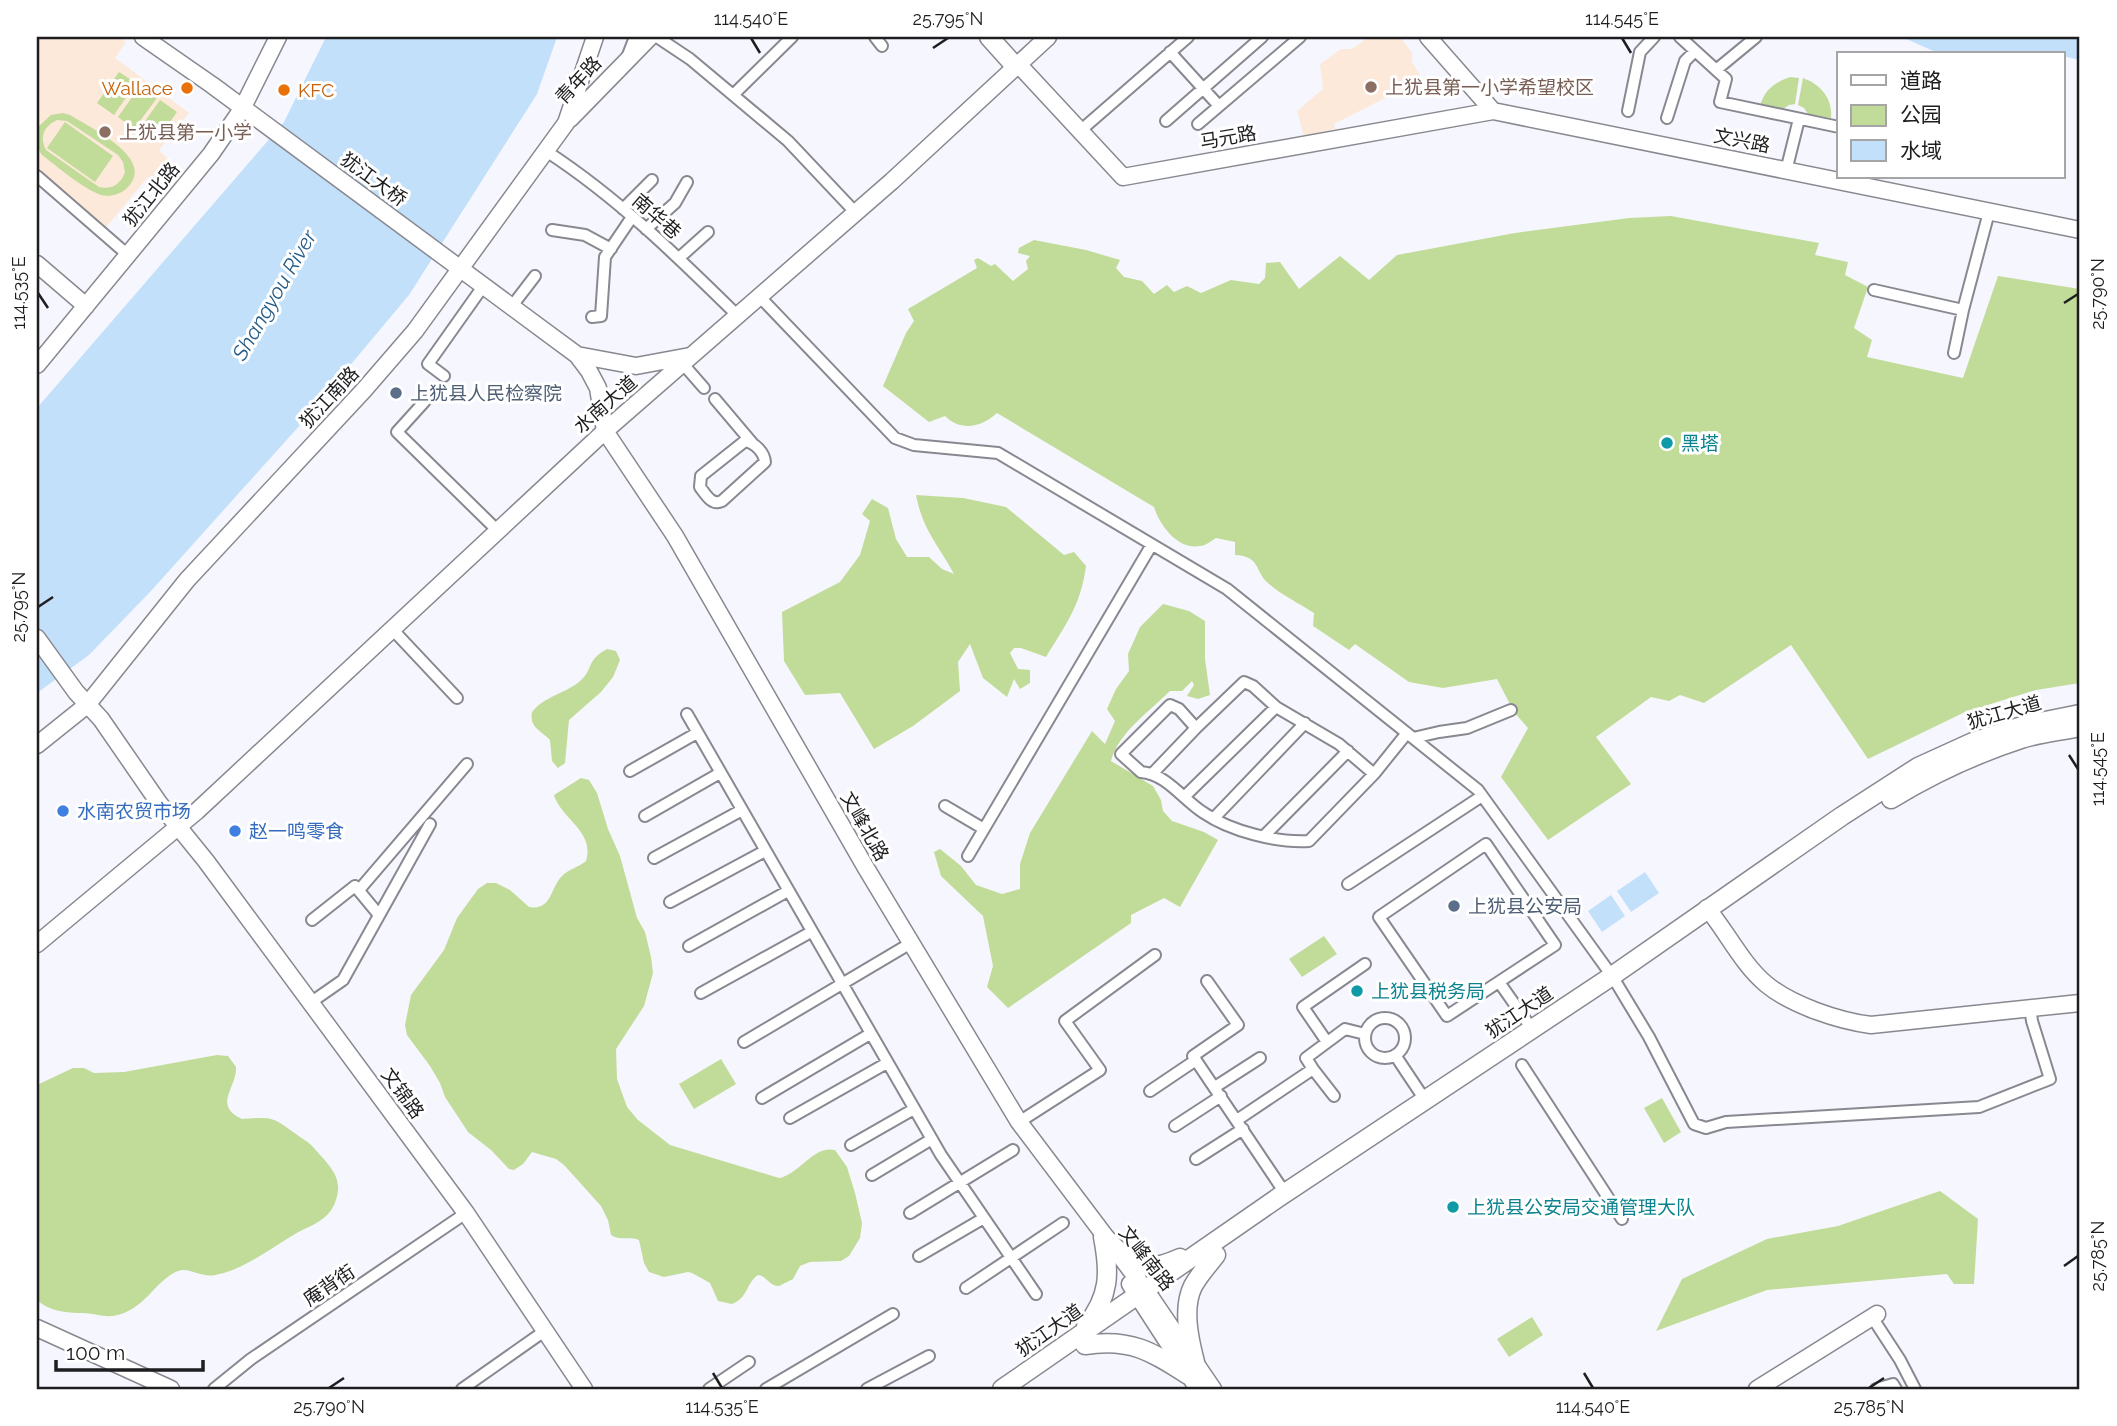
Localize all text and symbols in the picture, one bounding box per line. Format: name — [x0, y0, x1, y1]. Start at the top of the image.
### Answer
text: 114.540°E — [714, 8, 788, 29]
text: 25.795°N — [913, 8, 983, 29]
text: 114.545°E — [1585, 8, 1659, 29]
street label: 青年路 — [551, 52, 605, 108]
legend — [1837, 52, 2064, 178]
text: 道路 — [1900, 68, 1942, 93]
place label: 上犹县第一小学希望校区 — [1385, 76, 1594, 98]
place label: Wallace — [102, 77, 173, 99]
place label: KFC — [298, 79, 334, 101]
marker: 上犹县第一小学希望校区 — [1363, 79, 1379, 95]
marker: Wallace — [179, 80, 195, 96]
marker: KFC — [276, 82, 292, 98]
text: 公园 — [1900, 102, 1942, 127]
place label: 上犹县第一小学 — [119, 121, 252, 143]
street label: 马元路 — [1198, 121, 1258, 153]
marker: 上犹县第一小学 — [97, 124, 113, 140]
street label: 文兴路 — [1712, 124, 1772, 156]
text: 水域 — [1900, 138, 1942, 163]
street label: 犹江大桥 — [337, 148, 411, 210]
street label: 犹江北路 — [119, 158, 183, 230]
street label: 南华巷 — [628, 189, 686, 243]
water label: Shangyou River — [226, 225, 322, 365]
text: 114.535°E — [8, 256, 29, 330]
text: 25.790°N — [2087, 258, 2108, 330]
street label: 犹江南路 — [295, 362, 363, 432]
street label: 水南大道 — [569, 371, 641, 437]
place label: 上犹县人民检察院 — [410, 382, 562, 404]
marker: 上犹县人民检察院 — [388, 385, 404, 401]
place label: 黑塔 — [1681, 432, 1719, 454]
marker: 黑塔 — [1659, 435, 1675, 451]
text: 25.795°N — [8, 572, 29, 642]
street label: 犹江大道 — [1964, 691, 2044, 733]
text: 114.545°E — [2087, 732, 2108, 806]
street label: 文峰北路 — [836, 788, 894, 864]
place label: 水南农贸市场 — [77, 800, 191, 822]
marker: 水南农贸市场 — [55, 803, 71, 819]
place label: 赵一鸣零食 — [249, 820, 344, 842]
marker: 赵一鸣零食 — [227, 823, 243, 839]
place label: 上犹县公安局 — [1468, 895, 1582, 917]
marker: 上犹县公安局 — [1446, 898, 1462, 914]
place label: 上犹县税务局 — [1371, 980, 1485, 1002]
street label: 犹江大道 — [1481, 982, 1557, 1042]
marker: 上犹县税务局 — [1349, 983, 1365, 999]
street label: 文锦路 — [377, 1063, 429, 1123]
place label: 上犹县公安局交通管理大队 — [1467, 1196, 1695, 1218]
marker: 上犹县公安局交通管理大队 — [1445, 1199, 1461, 1215]
street label: 文峰南路 — [1115, 1221, 1179, 1295]
text: 25.785°N — [2087, 1221, 2108, 1291]
street label: 庵背街 — [299, 1260, 359, 1310]
street label: 犹江大道 — [1012, 1299, 1086, 1361]
scale bar — [56, 1328, 203, 1372]
text: 100 m — [66, 1340, 125, 1365]
text: 25.790°N — [293, 1396, 365, 1417]
text: 114.535°E — [685, 1396, 759, 1417]
text: 114.540°E — [1556, 1396, 1630, 1417]
text: 25.785°N — [1834, 1396, 1904, 1417]

